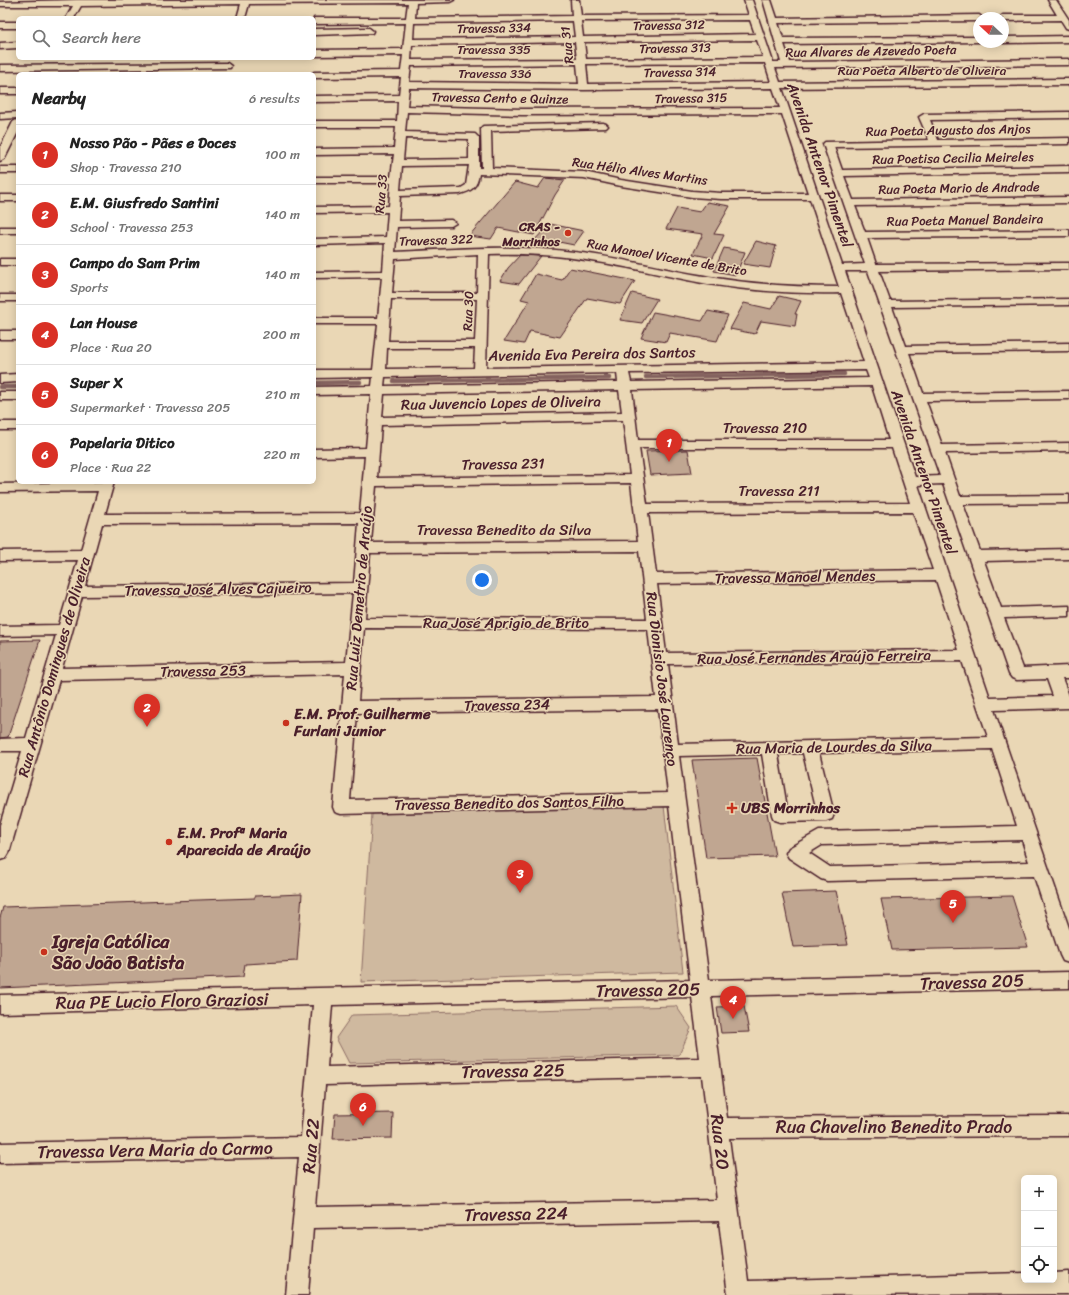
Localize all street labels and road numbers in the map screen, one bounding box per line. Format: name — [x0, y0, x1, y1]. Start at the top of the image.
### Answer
street label: Travessa 312 — [633, 13, 706, 37]
street label: Travessa 334 — [457, 16, 531, 40]
street label: Rua 31 — [554, 25, 580, 65]
street label: Travessa 313 — [639, 36, 711, 60]
street label: Travessa 335 — [457, 38, 531, 61]
street label: Rua Alvares de Azevedo Poeta — [785, 38, 957, 64]
street label: Rua Poeta Alberto de Oliveira — [838, 59, 1007, 82]
street label: Travessa 314 — [643, 60, 717, 84]
street label: Travessa 336 — [458, 62, 532, 85]
street label: Avenida Antenor Pimentel — [779, 78, 861, 252]
street label: Travessa Cento e Quinze — [431, 85, 569, 111]
street label: Travessa 315 — [655, 86, 728, 110]
street label: Rua Poeta Augusto dos Anjos — [865, 117, 1031, 143]
street label: Rua Poetisa Cecilia Meireles — [872, 145, 1035, 171]
street label: Rua Hélio Alves Martins — [571, 150, 709, 192]
street label: Rua 33 — [368, 174, 394, 214]
street label: Rua Poeta Mario de Andrade — [878, 175, 1040, 201]
street label: Rua Poeta Manuel Bandeira — [887, 207, 1044, 233]
street label: Travessa 322 — [399, 227, 474, 253]
street label: Rua Manoel Vicente de Brito — [585, 232, 749, 282]
street label: Rua 30 — [456, 291, 480, 331]
street label: Avenida Eva Pereira dos Santos — [487, 339, 696, 369]
street label: Avenida Antenor Pimentel — [883, 385, 965, 559]
street label: Rua Juvencio Lopes de Oliveira — [401, 388, 602, 418]
street label: Travessa 210 — [723, 415, 807, 441]
street label: Travessa 231 — [461, 450, 545, 478]
street label: Travessa 211 — [738, 478, 820, 504]
street label: Rua Luiz Demetrio de Araújo — [338, 504, 380, 691]
street label: Travessa Benedito da Silva — [417, 517, 592, 543]
street label: Rua Antônio Domingues de Oliveira — [10, 553, 98, 780]
street label: Travessa Manoel Mendes — [715, 563, 876, 591]
street label: Travessa José Alves Cajueiro — [124, 574, 312, 604]
street label: Rua Dionisio José Lourenço — [638, 590, 686, 768]
street label: Rua José Aprigio de Brito — [423, 610, 590, 636]
street label: Rua José Fernandes Araújo Ferreira — [697, 642, 932, 672]
street label: Travessa 253 — [160, 657, 246, 685]
street label: Travessa 234 — [464, 691, 550, 719]
street label: Rua Maria de Lourdes da Silva — [736, 732, 933, 762]
street label: Travessa Benedito dos Santos Filho — [394, 788, 625, 818]
street label: Travessa 205 — [919, 964, 1025, 1000]
street label: Travessa 205 — [595, 973, 701, 1007]
street label: Rua PE Lucio Floro Graziosi — [55, 983, 270, 1019]
street label: Travessa 225 — [461, 1054, 565, 1088]
street label: Rua Chavelino Benedito Prado — [776, 1111, 1012, 1143]
street label: Rua 20 — [701, 1112, 739, 1172]
street label: Rua 22 — [293, 1117, 329, 1175]
street label: Travessa Vera Maria do Carmo — [37, 1132, 273, 1168]
street label: Travessa 224 — [464, 1197, 568, 1231]

